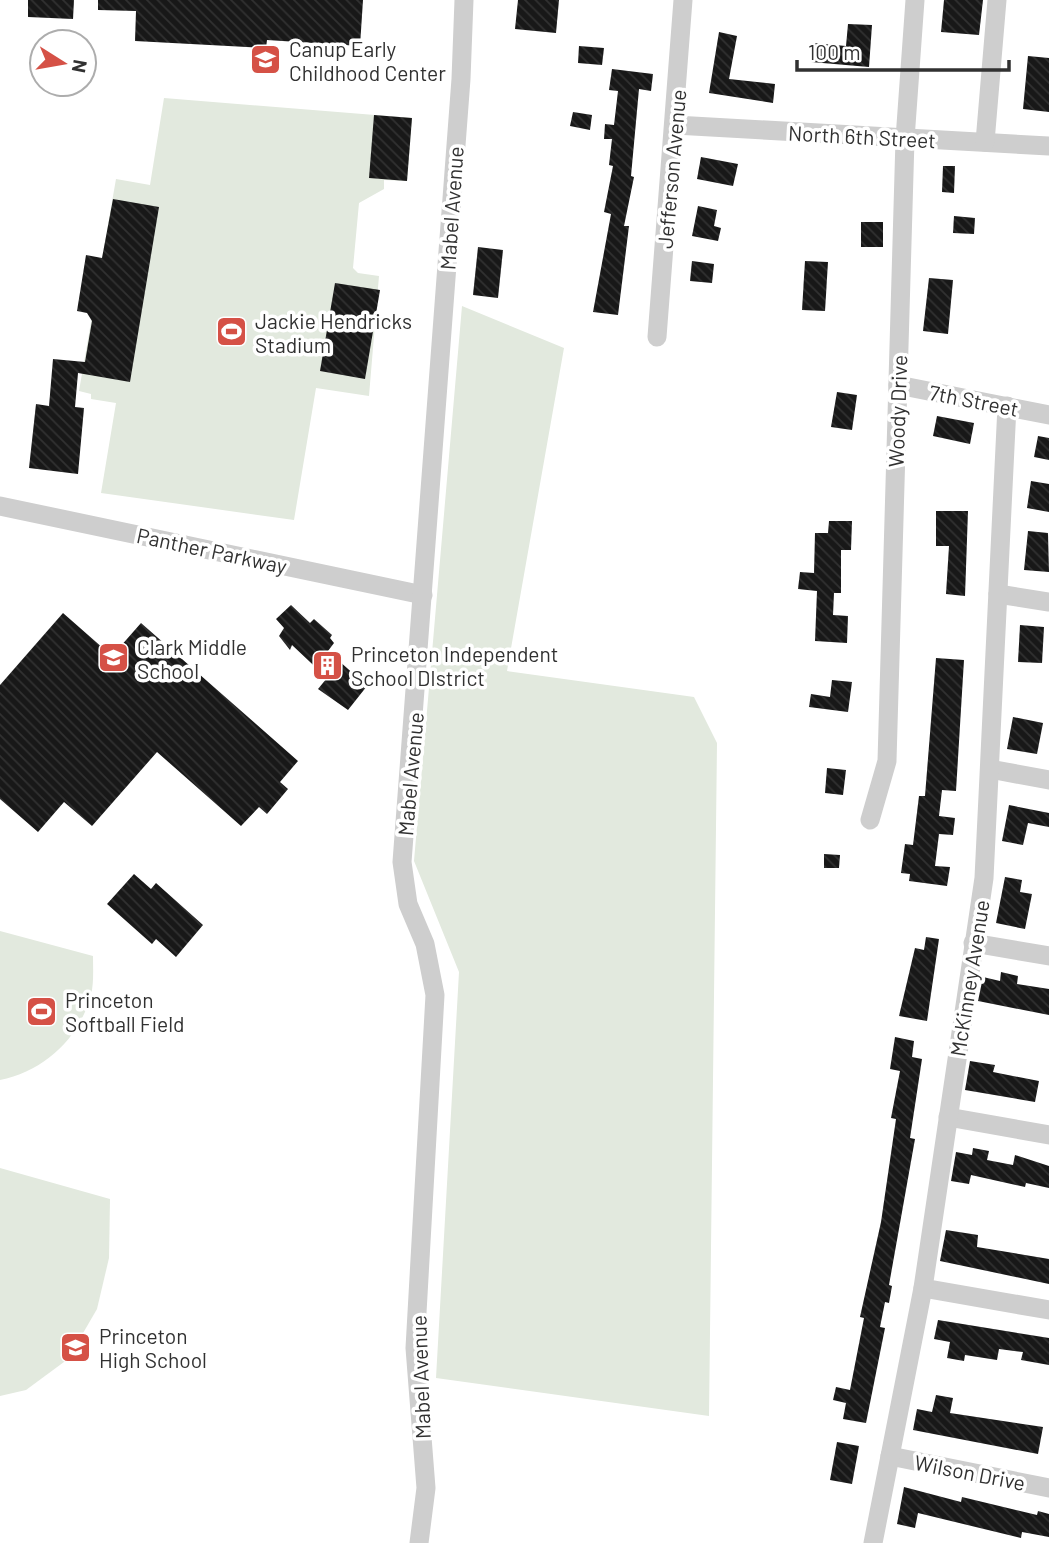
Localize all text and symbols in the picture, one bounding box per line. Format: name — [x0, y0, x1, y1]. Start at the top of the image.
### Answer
north arrow — [28, 28, 98, 98]
scale bar — [797, 28, 1009, 72]
place label: Canup Early Childhood Center — [289, 36, 446, 85]
text: 100 m — [808, 39, 861, 64]
school or university icon: Canup Early Childhood Center — [249, 43, 283, 77]
text: N — [68, 58, 93, 75]
street label: Jefferson Avenue — [652, 88, 690, 250]
street label: North 6th Street — [787, 120, 937, 152]
street label: Mabel Avenue — [434, 145, 468, 271]
place label: Jackie Hendricks Stadium — [255, 308, 412, 357]
sports icon: Jackie Hendricks Stadium — [215, 315, 249, 349]
street label: Woody Drive — [883, 354, 911, 468]
street label: 7th Street — [927, 379, 1021, 421]
street label: Panther Parkway — [135, 522, 290, 578]
place label: Clark Middle School — [137, 634, 247, 683]
school or university icon: Clark Middle School — [97, 641, 131, 675]
place label: Princeton Independent School DIstrict — [351, 641, 559, 690]
building icon: Princeton Independent School DIstrict — [311, 648, 345, 682]
street label: Mabel Avenue — [392, 711, 428, 837]
street label: McKinney Avenue — [944, 898, 994, 1058]
place label: Princeton Softball Field — [65, 987, 185, 1036]
sports icon: Princeton Softball Field — [25, 994, 59, 1028]
street label: Mabel Avenue — [405, 1315, 435, 1439]
place label: Princeton High School — [99, 1323, 207, 1372]
school or university icon: Princeton High School — [59, 1330, 93, 1364]
street label: Wilson Drive — [912, 1449, 1028, 1495]

